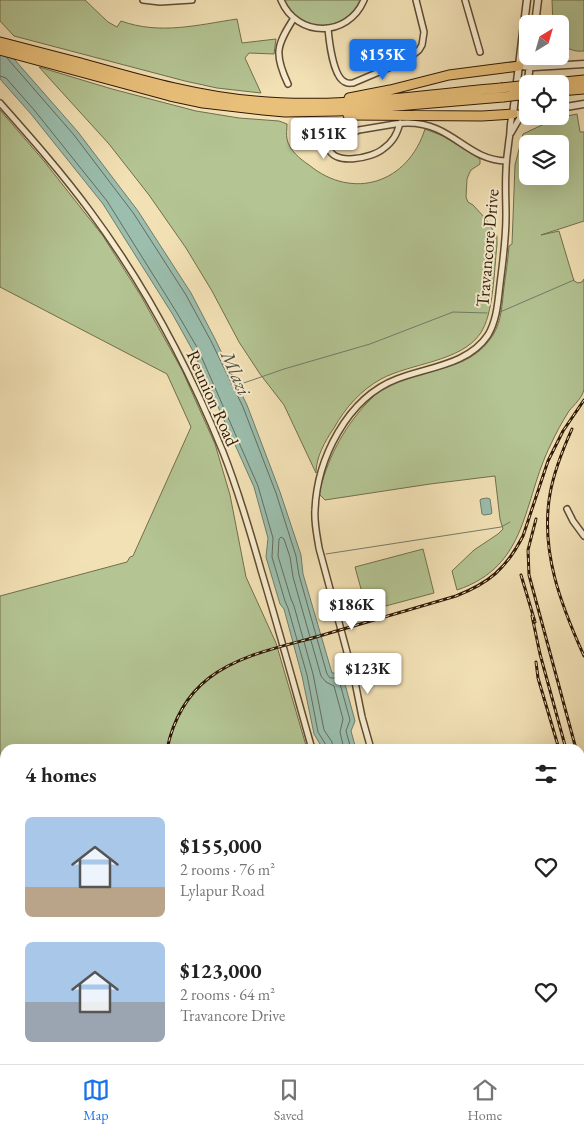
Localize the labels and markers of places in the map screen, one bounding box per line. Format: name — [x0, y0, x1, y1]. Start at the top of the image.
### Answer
pin: $155K — [348, 38, 418, 81]
pin: $151K — [289, 118, 359, 160]
pin: $186K — [317, 588, 387, 631]
pin: $123K — [333, 652, 403, 695]

